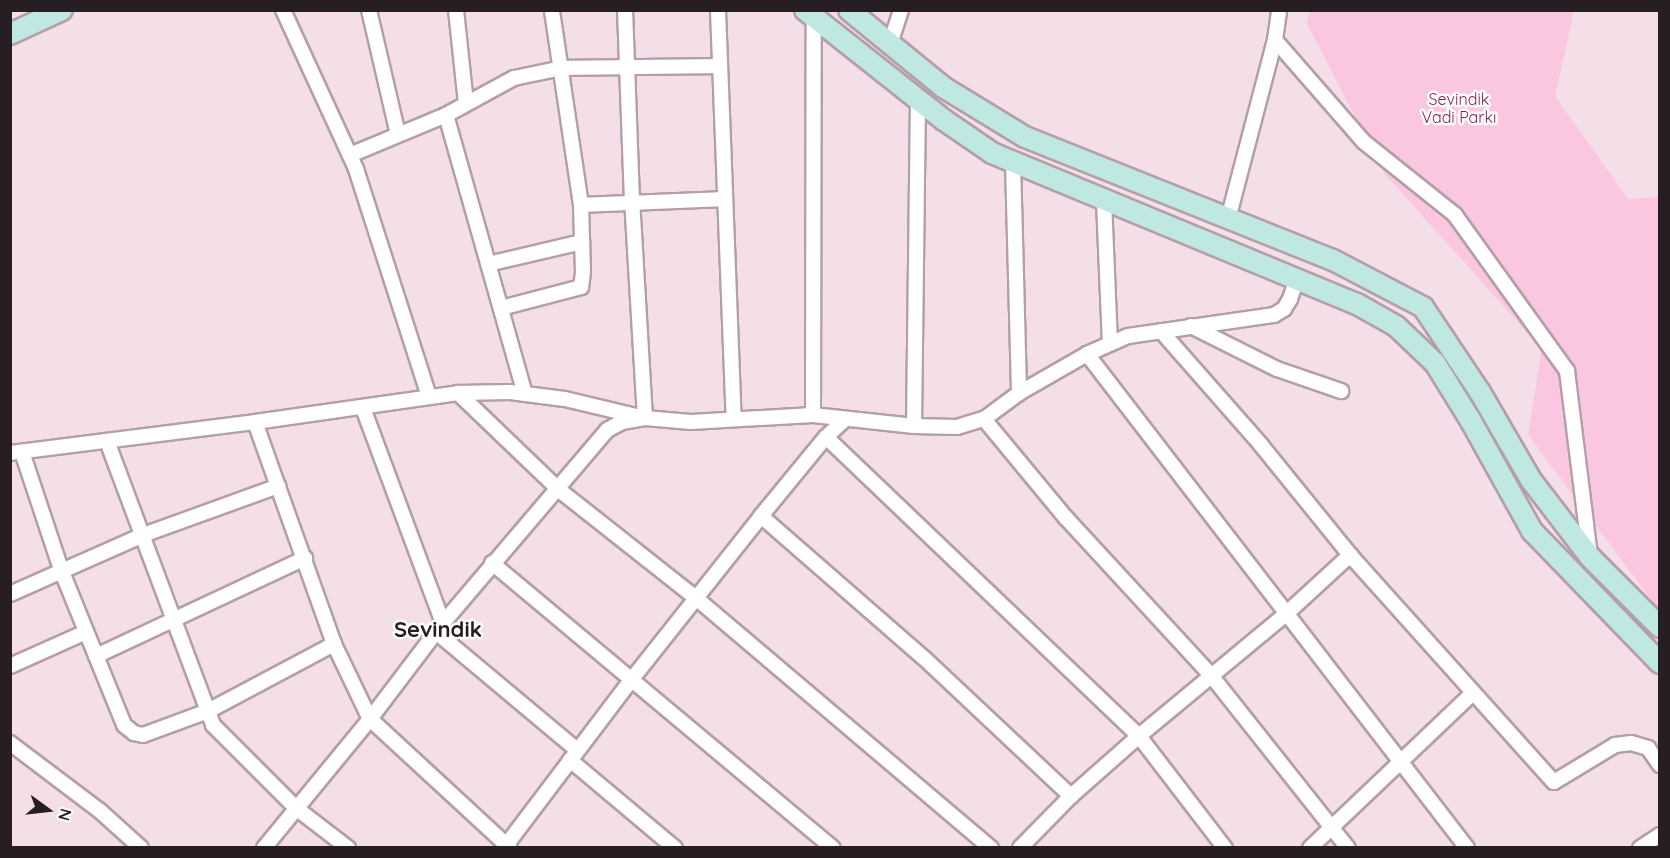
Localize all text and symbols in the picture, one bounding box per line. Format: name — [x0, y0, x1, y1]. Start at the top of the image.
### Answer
park label: Sevindik Vadi Parkı — [1422, 89, 1496, 127]
district label: Sevindik — [394, 617, 482, 643]
north arrow — [18, 780, 78, 840]
text: N — [54, 806, 77, 823]

